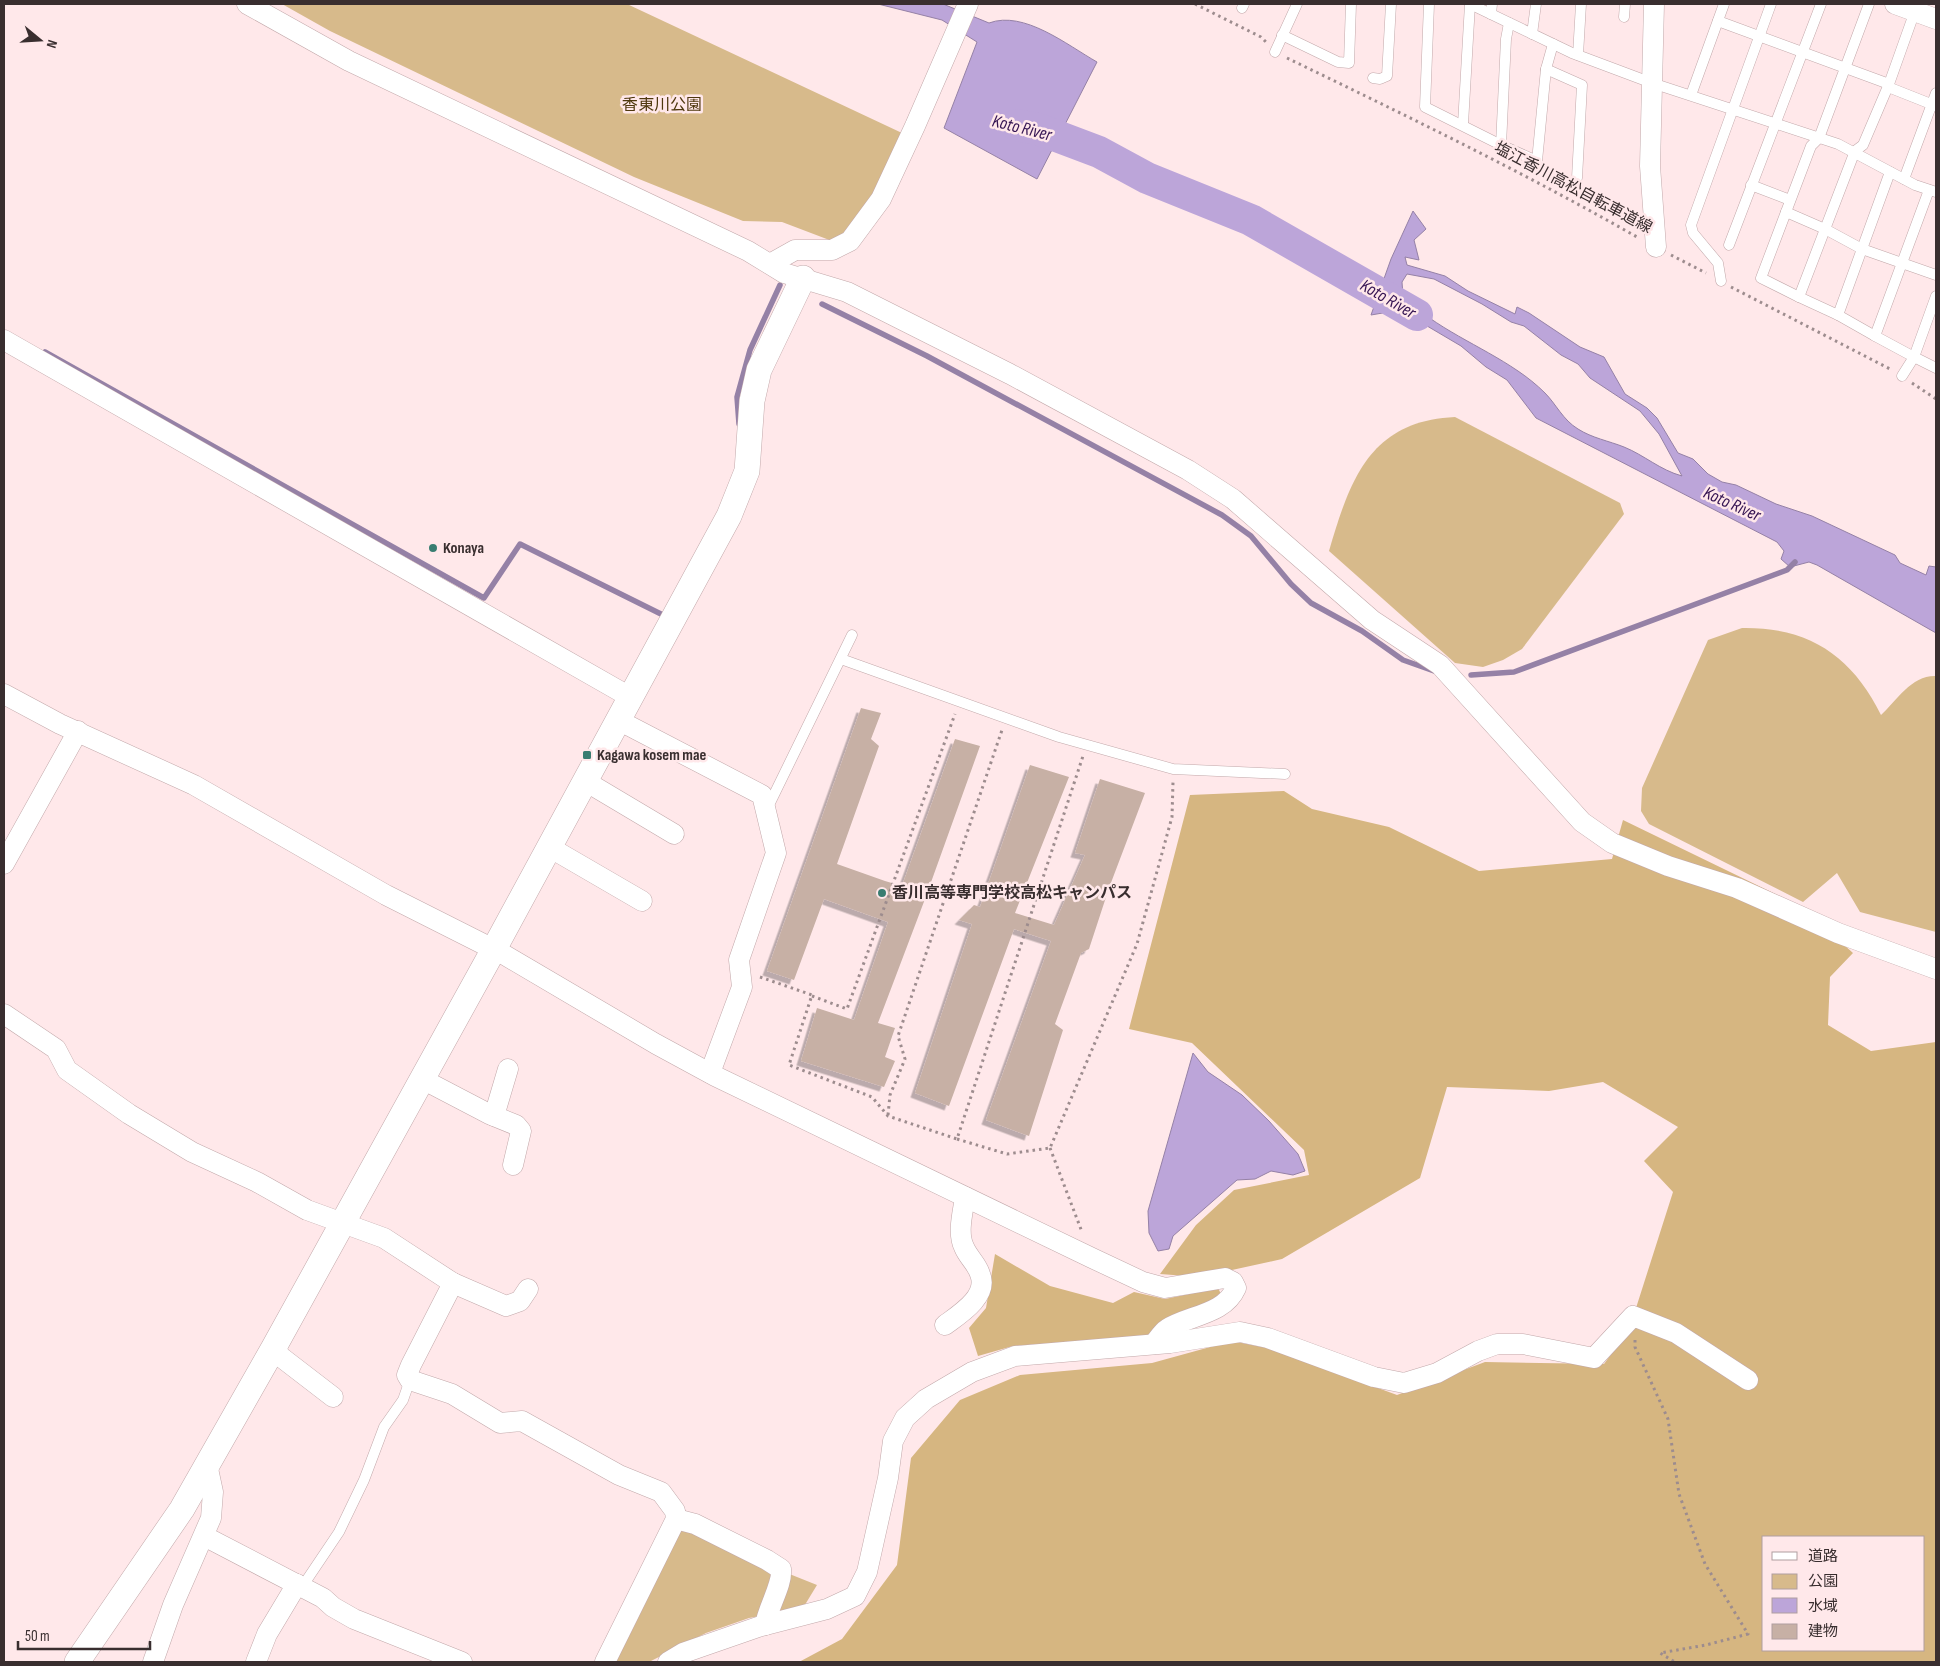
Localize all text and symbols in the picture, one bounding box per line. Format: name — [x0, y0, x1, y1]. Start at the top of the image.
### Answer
north arrow — [15, 15, 65, 65]
text: N — [43, 38, 61, 50]
park label: 香東川公園 — [622, 96, 702, 115]
water label: Koto River — [990, 110, 1055, 146]
street label: 塩江香川高松自転車道線 — [1491, 138, 1655, 238]
water label: Koto River — [1357, 275, 1420, 324]
water label: Koto River — [1700, 482, 1765, 526]
place label: Konaya — [443, 539, 484, 558]
marker: Konaya — [427, 542, 439, 554]
place label: Kagawa kosem mae — [597, 746, 706, 765]
marker: Kagawa kosem mae — [581, 749, 593, 761]
place label: 香川高等専門学校高松キャンパス — [892, 884, 1132, 903]
marker: 香川高等専門学校高松キャンパス — [876, 887, 888, 899]
legend — [1762, 1536, 1925, 1651]
text: 道路 — [1808, 1547, 1838, 1566]
text: 公園 — [1808, 1572, 1838, 1591]
text: 水域 — [1808, 1597, 1838, 1616]
scale bar — [18, 1618, 150, 1650]
text: 建物 — [1808, 1622, 1838, 1641]
text: 50 m — [25, 1627, 50, 1646]

